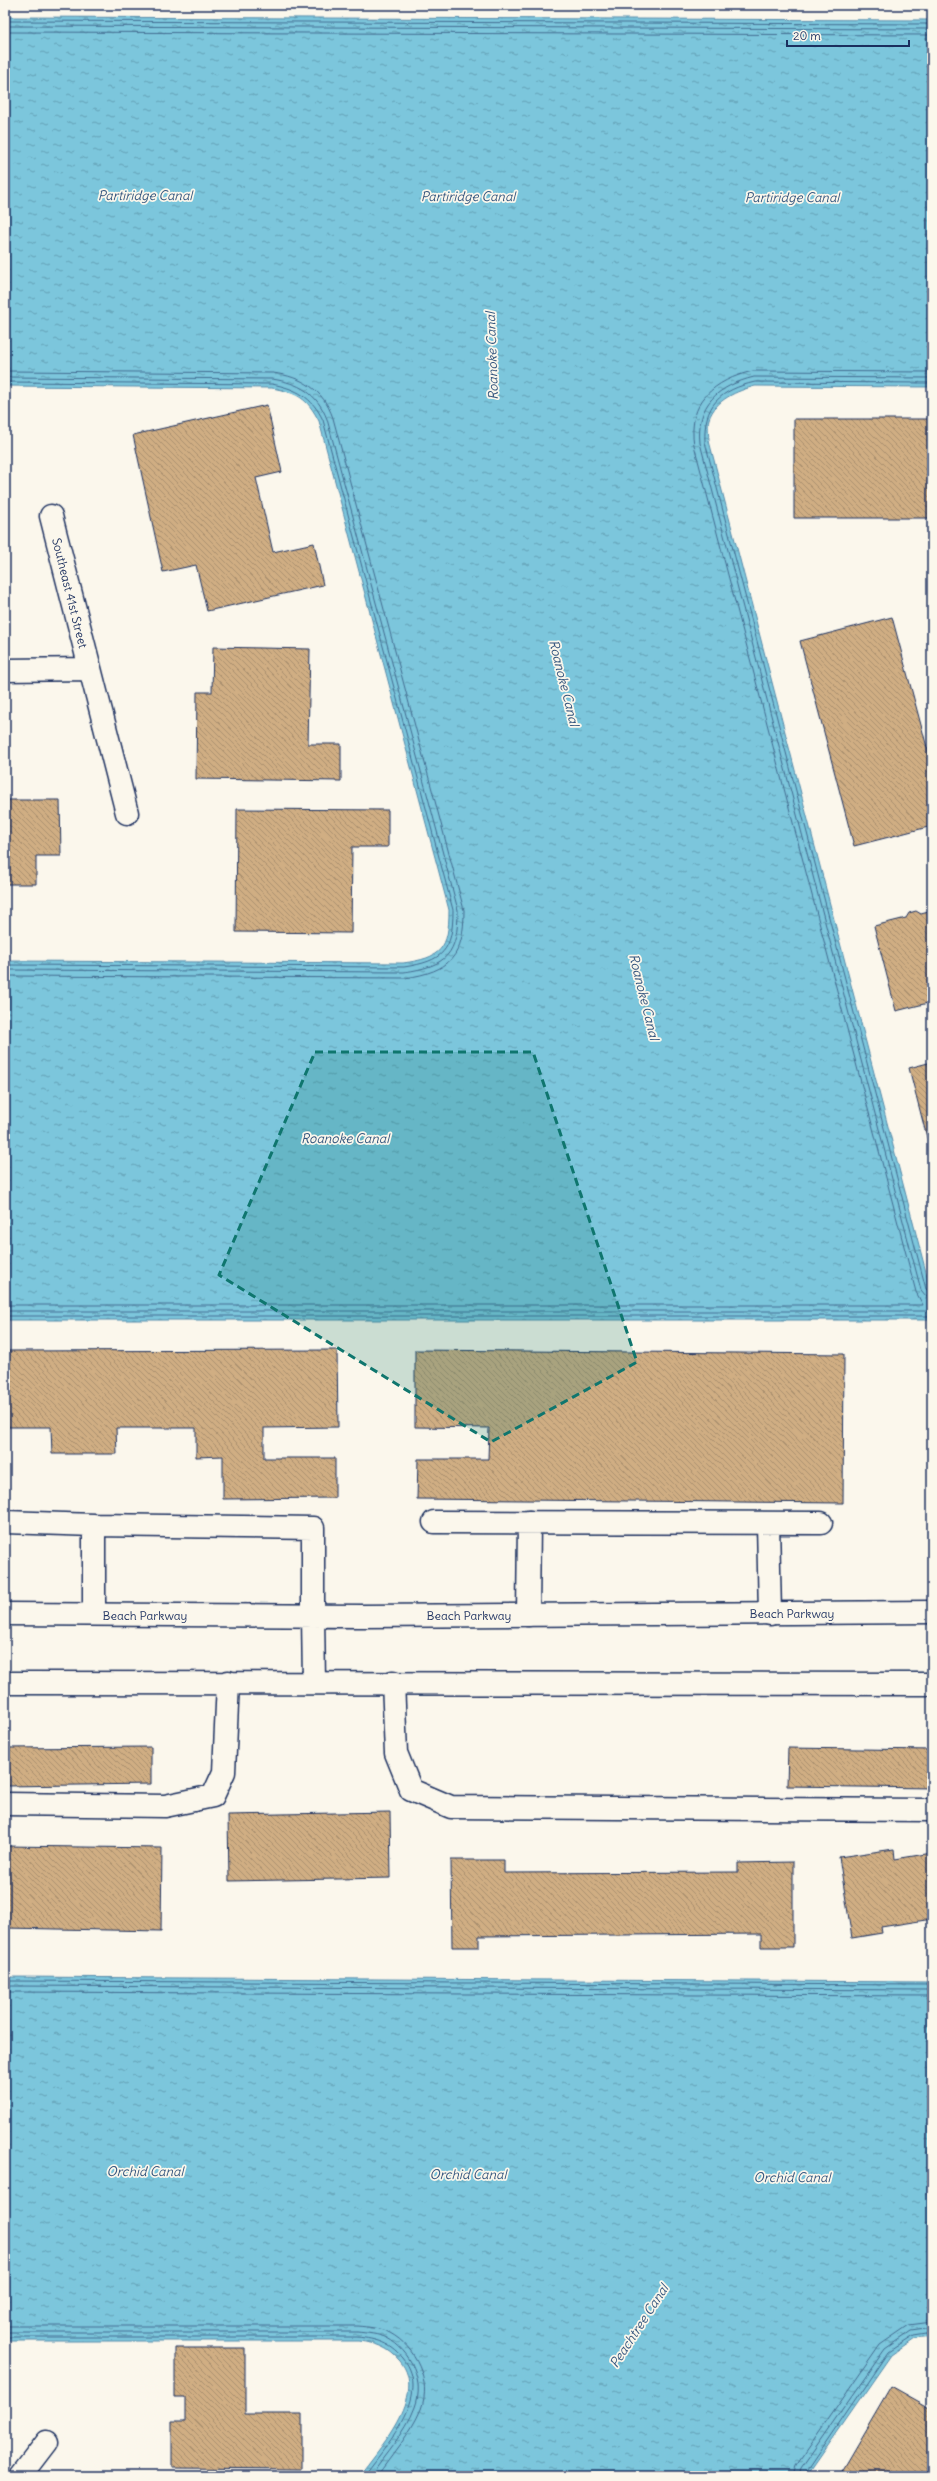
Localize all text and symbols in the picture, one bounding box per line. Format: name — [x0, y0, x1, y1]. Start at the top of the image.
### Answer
scale bar — [787, 22, 909, 48]
text: 20 m — [793, 28, 821, 43]
water label: Partiridge Canal — [98, 187, 194, 204]
water label: Partiridge Canal — [421, 188, 517, 205]
water label: Partiridge Canal — [745, 189, 841, 206]
water label: Roanoke Canal — [482, 310, 502, 400]
street label: Southeast 41st Street — [49, 536, 91, 650]
water label: Roanoke Canal — [545, 638, 583, 730]
water label: Roanoke Canal — [625, 952, 663, 1044]
water label: Roanoke Canal — [301, 1130, 391, 1147]
street label: Beach Parkway — [750, 1606, 834, 1621]
street label: Beach Parkway — [103, 1608, 187, 1623]
street label: Beach Parkway — [427, 1608, 511, 1623]
water label: Orchid Canal — [107, 2163, 185, 2180]
water label: Orchid Canal — [430, 2166, 508, 2183]
water label: Orchid Canal — [754, 2169, 832, 2186]
water label: Peachtree Canal — [606, 2279, 673, 2371]

